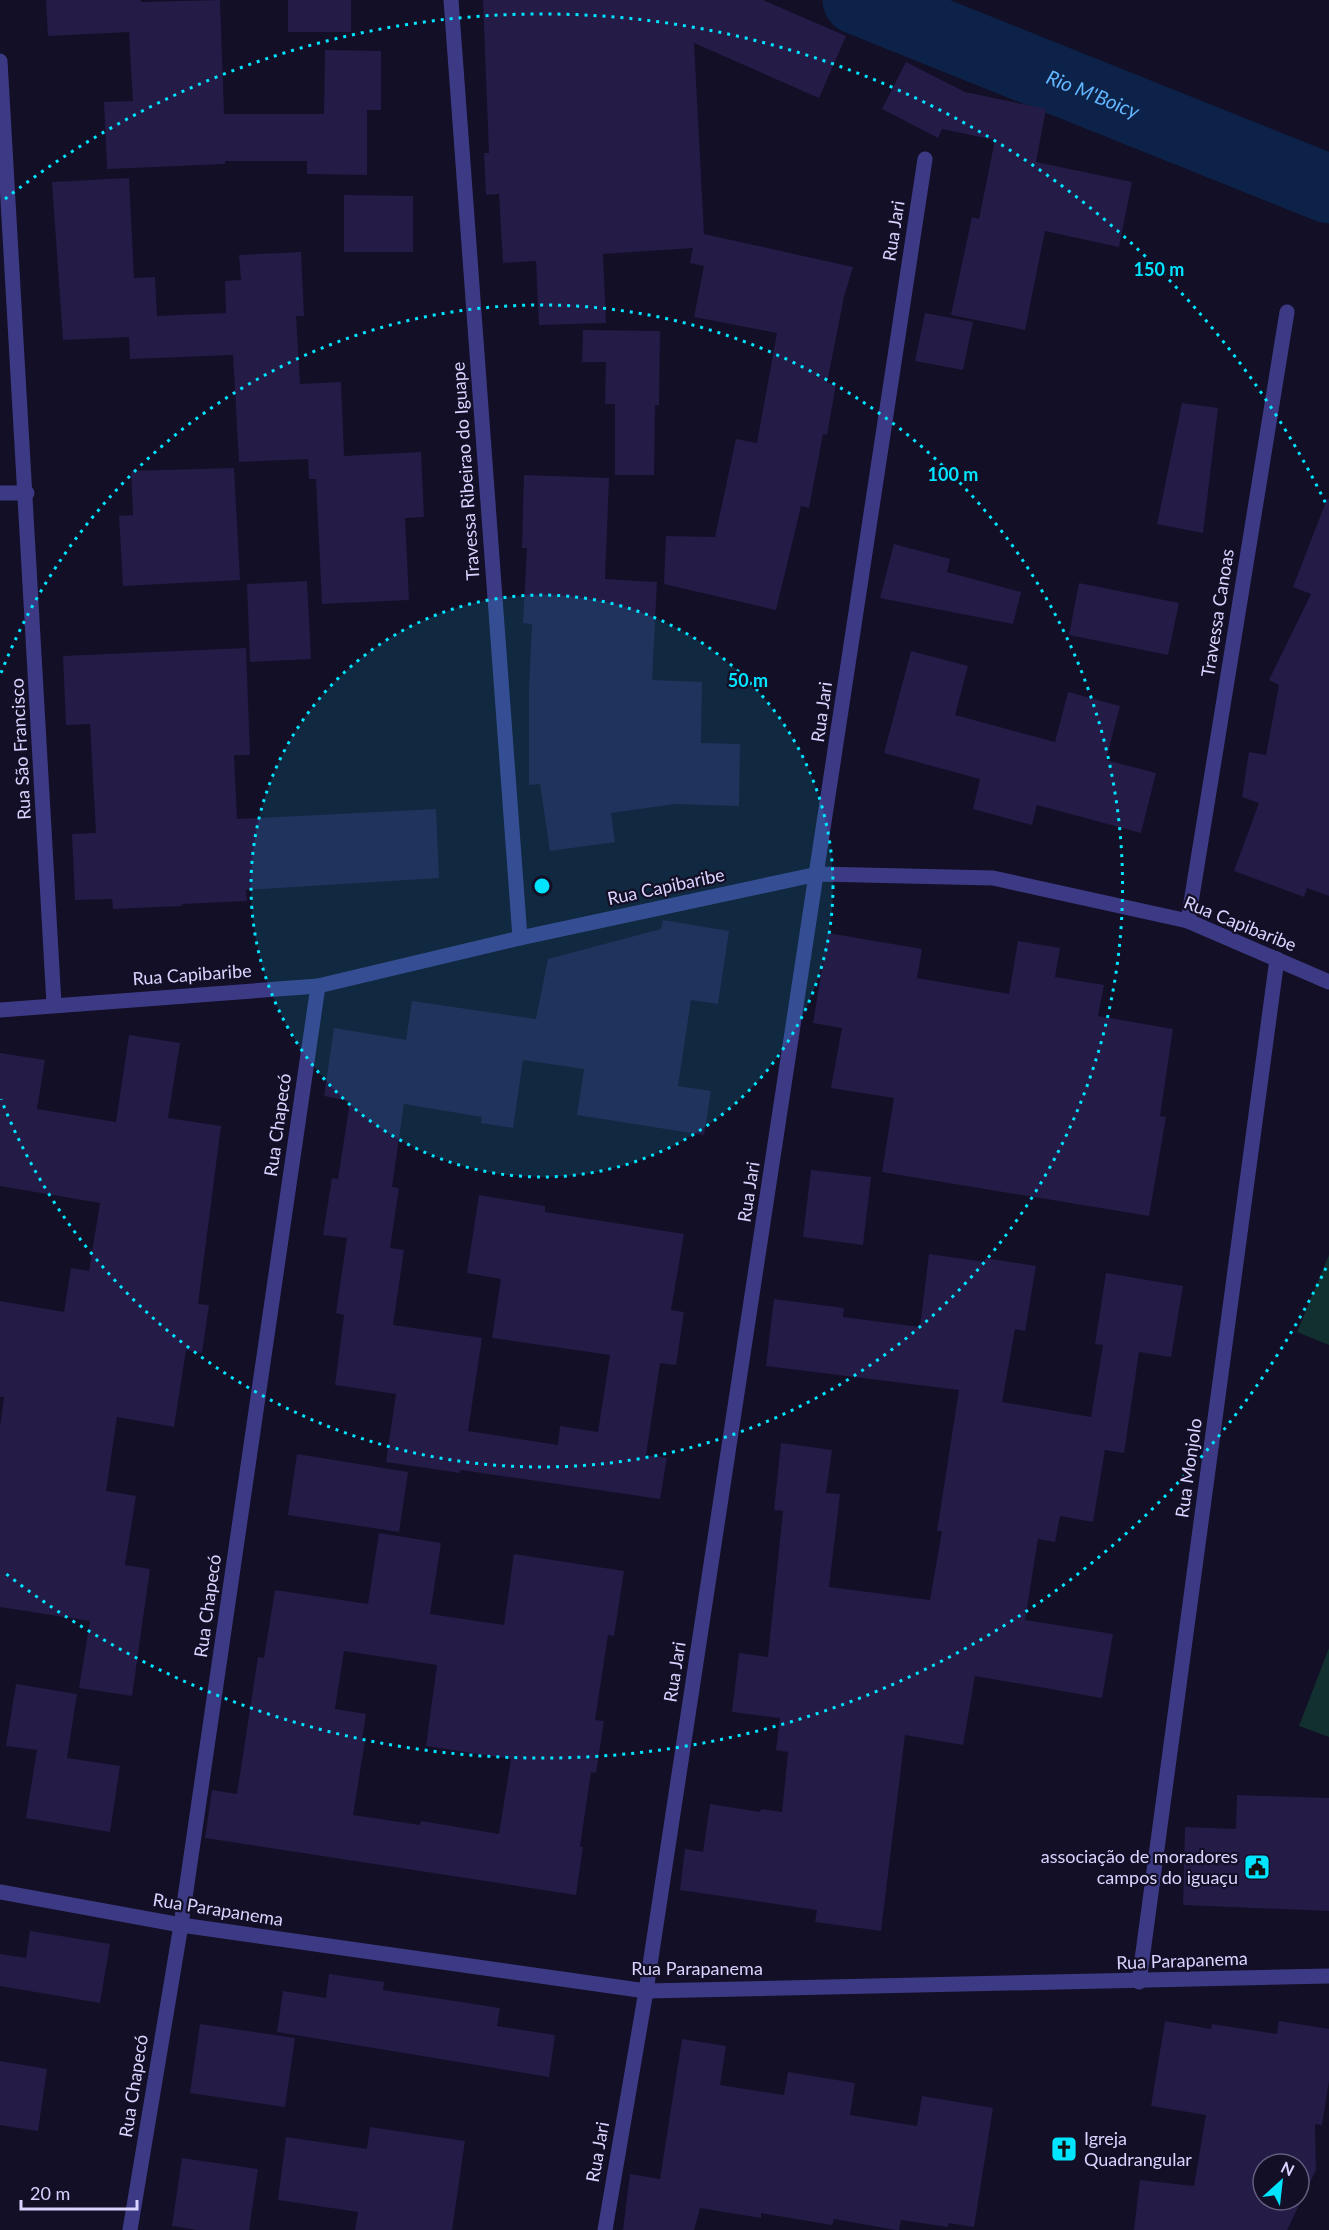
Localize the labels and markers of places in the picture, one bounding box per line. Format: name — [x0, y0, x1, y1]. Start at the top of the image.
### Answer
centre of rings — [532, 876, 552, 896]
place label: associação de moradores campos do iguaçu — [1041, 1845, 1238, 1888]
public building icon: associação de moradores campos do iguaçu — [1242, 1852, 1272, 1882]
place label: Igreja Quadrangular — [1084, 2127, 1192, 2170]
church icon: Igreja Quadrangular — [1049, 2134, 1079, 2164]

